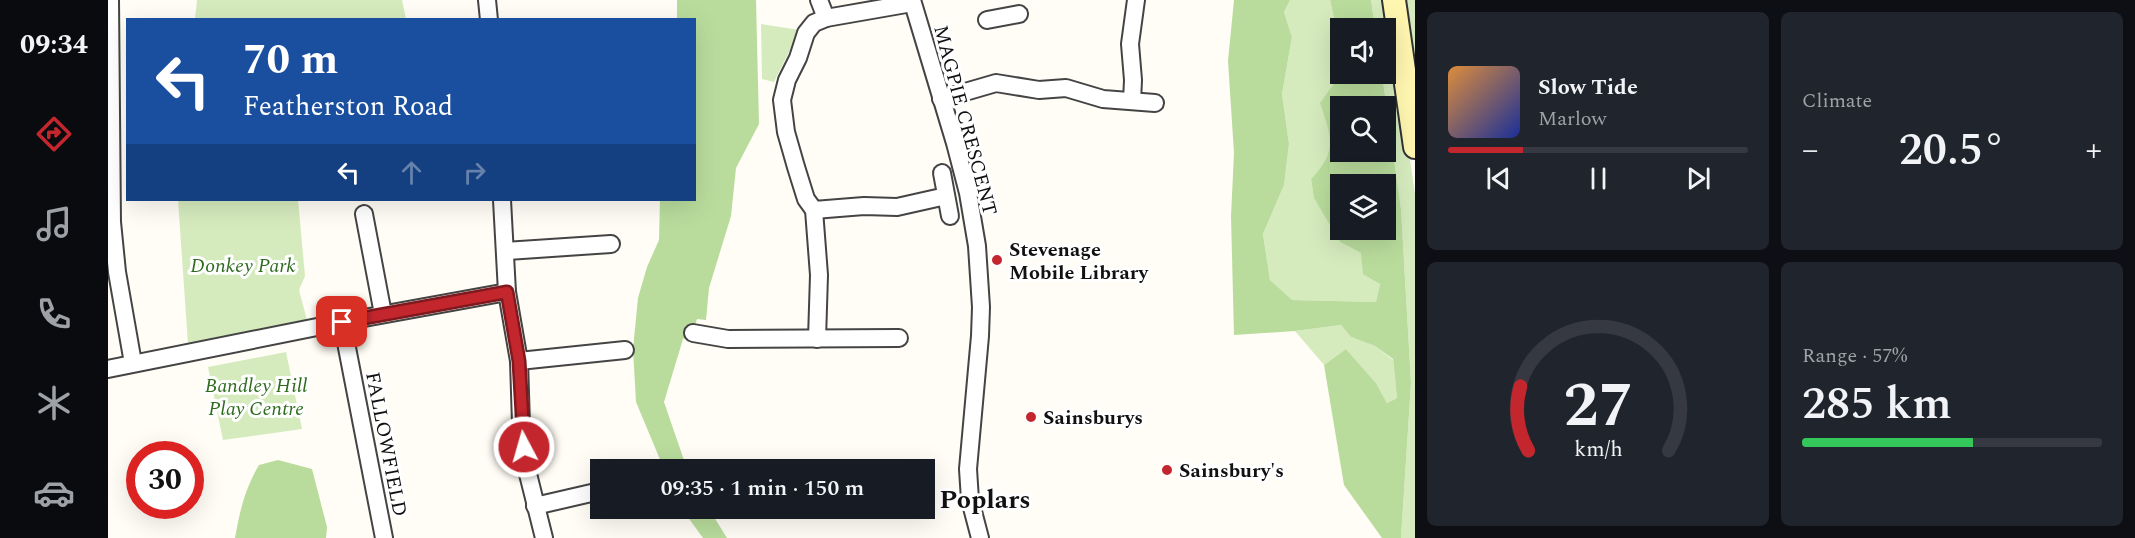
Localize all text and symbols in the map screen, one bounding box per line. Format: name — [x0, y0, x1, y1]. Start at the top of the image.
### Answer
map controls — [1330, 18, 1396, 240]
button: sound — [1330, 18, 1396, 84]
street label: MAGPIE CRESCENT — [925, 22, 1005, 219]
text: 09:34 — [20, 24, 88, 66]
text: 70 m — [243, 29, 338, 92]
icon: left — [144, 42, 222, 120]
text: Slow Tide — [1538, 71, 1638, 104]
text: Featherston Road — [243, 86, 453, 128]
text: Climate — [1802, 86, 1872, 116]
button: search — [1330, 96, 1396, 162]
text: Marlow — [1538, 104, 1607, 134]
icon: directions — [33, 113, 75, 155]
text: 20.5° — [1899, 116, 2005, 185]
text: − — [1802, 125, 1819, 175]
text: + — [2085, 125, 2102, 175]
icon: left — [332, 156, 365, 189]
icon: ahead — [395, 156, 428, 189]
icon: right — [458, 156, 491, 189]
icon: previous — [1482, 162, 1515, 195]
icon: pause — [1582, 162, 1615, 195]
icon: next — [1682, 162, 1715, 195]
button: layers — [1330, 174, 1396, 240]
icon: music — [33, 203, 75, 245]
place label: Stevenage Mobile Library — [1009, 235, 1149, 288]
park label: Donkey Park — [190, 251, 296, 281]
marker: Stevenage Mobile Library — [990, 253, 1004, 267]
icon: phone — [33, 293, 75, 335]
pin — [316, 296, 367, 347]
icon: arrive — [325, 305, 358, 338]
text: Range · 57% — [1802, 341, 1907, 371]
text: 27 — [1563, 359, 1633, 454]
street label: FALLOWFIELD — [357, 369, 415, 519]
text: 285 km — [1802, 370, 1952, 439]
park label: Bandley Hill Play Centre — [205, 371, 307, 424]
icon: climate — [33, 382, 75, 424]
place label: Sainsburys — [1043, 403, 1143, 433]
marker: Sainsburys — [1024, 410, 1038, 424]
position arrow — [492, 415, 556, 479]
text: km/h — [1574, 433, 1622, 466]
speed limit sign: 30 — [126, 441, 204, 519]
place label: Sainsbury's — [1179, 456, 1284, 486]
marker: Sainsbury's — [1160, 463, 1174, 477]
icon: car — [33, 472, 75, 514]
text: 09:35 · 1 min · 150 m — [661, 472, 864, 505]
district label: Poplars — [939, 480, 1031, 520]

